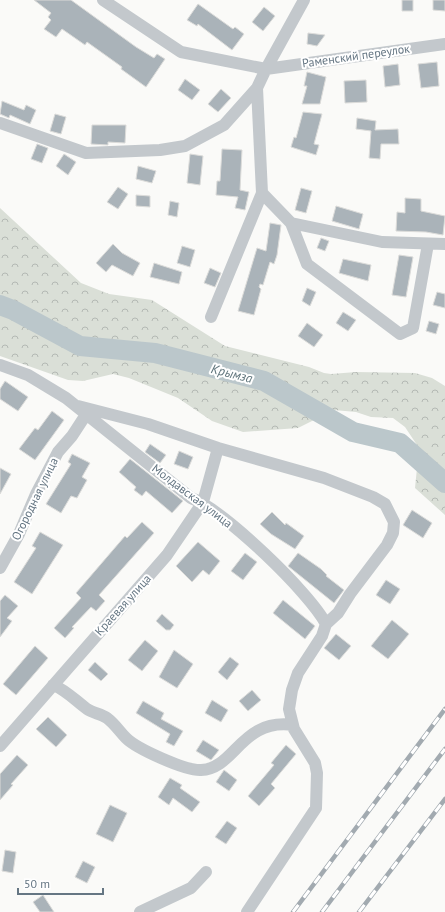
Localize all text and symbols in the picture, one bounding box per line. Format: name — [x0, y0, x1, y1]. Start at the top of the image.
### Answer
street label: Раменский переулок — [301, 40, 411, 70]
water label: Крымза — [209, 360, 255, 387]
street label: Огородная улица — [8, 455, 61, 543]
street label: Молдавская улица — [149, 460, 236, 531]
street label: Краевая улица — [91, 571, 154, 638]
scale bar — [18, 870, 103, 896]
text: 50 m — [24, 876, 50, 891]

